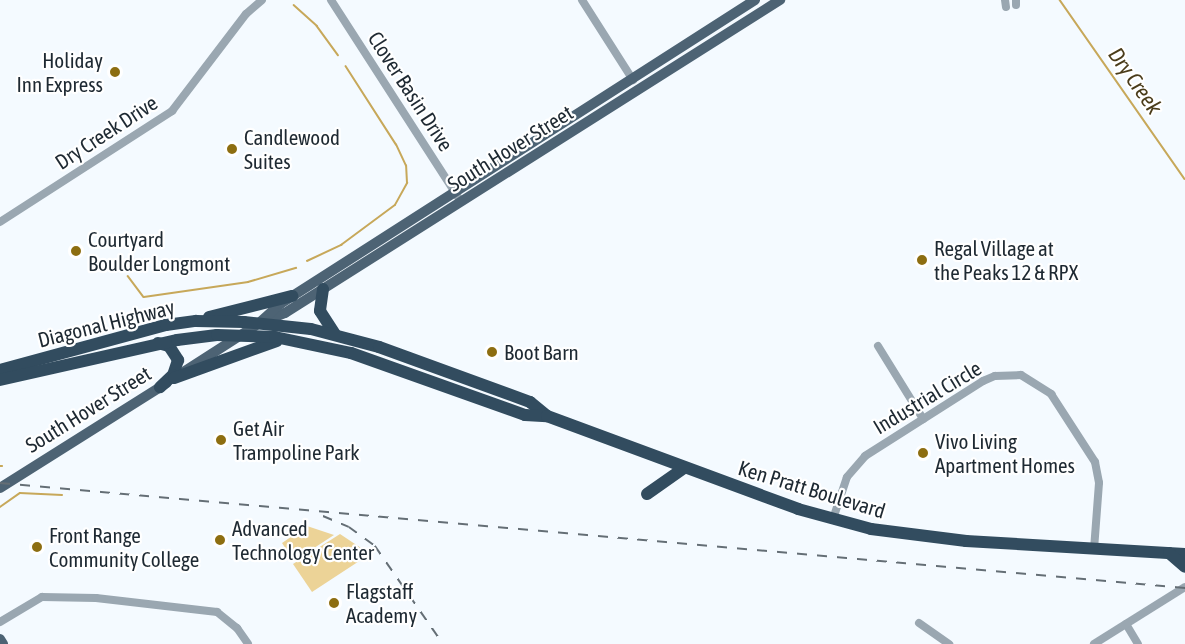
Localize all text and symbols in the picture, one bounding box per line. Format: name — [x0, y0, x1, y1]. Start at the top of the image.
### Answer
street label: Clover Basin Drive — [363, 27, 459, 155]
water label: Dry Creek — [1102, 42, 1168, 120]
place label: Holiday Inn Express — [16, 47, 103, 97]
marker: Holiday Inn Express — [108, 65, 122, 79]
street label: Dry Creek Drive — [50, 90, 162, 174]
street label: South Hover Street — [443, 99, 577, 197]
place label: Candlewood Suites — [244, 124, 340, 174]
marker: Candlewood Suites — [225, 142, 239, 156]
place label: Courtyard Boulder Longmont — [88, 226, 230, 276]
place label: Regal Village at the Peaks 12 & RPX — [934, 235, 1078, 285]
marker: Courtyard Boulder Longmont — [69, 244, 83, 258]
marker: Regal Village at the Peaks 12 & RPX — [915, 253, 929, 267]
street label: Diagonal Highway — [35, 294, 177, 352]
place label: Boot Barn — [504, 339, 579, 365]
marker: Boot Barn — [485, 345, 499, 359]
street label: Industrial Circle — [868, 355, 986, 439]
street label: South Hover Street — [21, 360, 155, 458]
place label: Get Air Trampoline Park — [233, 415, 360, 465]
place label: Vivo Living Apartment Homes — [935, 428, 1075, 478]
marker: Get Air Trampoline Park — [214, 433, 228, 447]
marker: Vivo Living Apartment Homes — [916, 446, 930, 460]
street label: Ken Pratt Boulevard — [736, 455, 888, 523]
place label: Advanced Technology Center — [232, 515, 374, 565]
place label: Front Range Community College — [49, 522, 199, 572]
marker: Advanced Technology Center — [213, 533, 227, 547]
marker: Front Range Community College — [30, 540, 44, 554]
place label: Flagstaff Academy — [346, 578, 417, 628]
marker: Flagstaff Academy — [327, 596, 341, 610]

